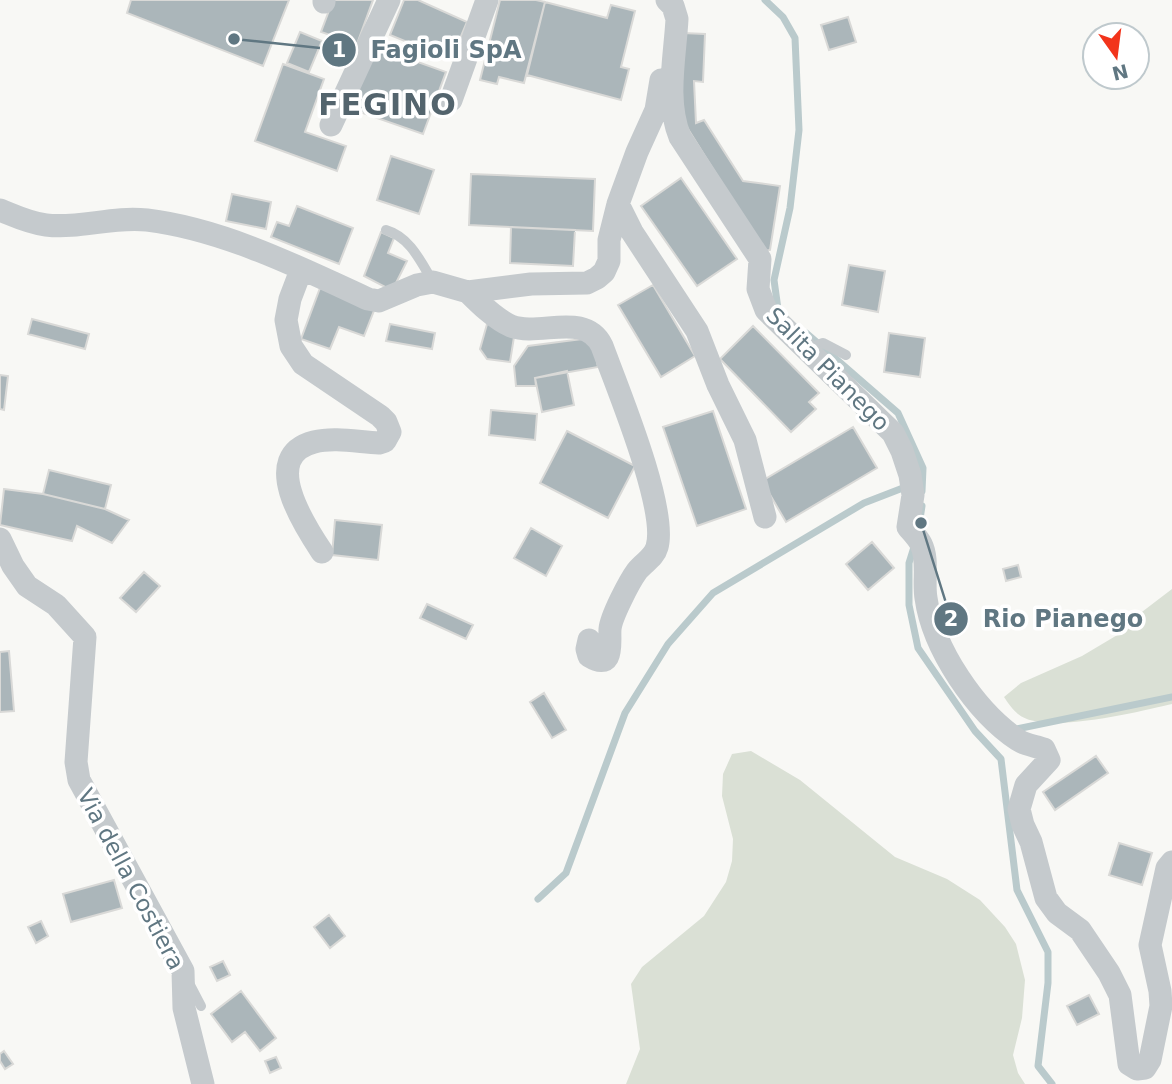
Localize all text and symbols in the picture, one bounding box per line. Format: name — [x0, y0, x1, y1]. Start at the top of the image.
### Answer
north arrow — [1081, 21, 1151, 91]
callout: Fagioli SpA — [322, 27, 536, 72]
text: Fagioli SpA — [371, 36, 522, 64]
text: 1 — [332, 38, 346, 62]
text: N — [1110, 60, 1130, 85]
district label: FEGINO — [318, 87, 458, 122]
street label: Salita Pianego — [761, 302, 895, 436]
callout: Rio Pianego — [933, 596, 1157, 641]
text: Rio Pianego — [983, 605, 1143, 633]
text: 2 — [944, 607, 958, 631]
street label: Via della Costiera — [72, 784, 190, 974]

